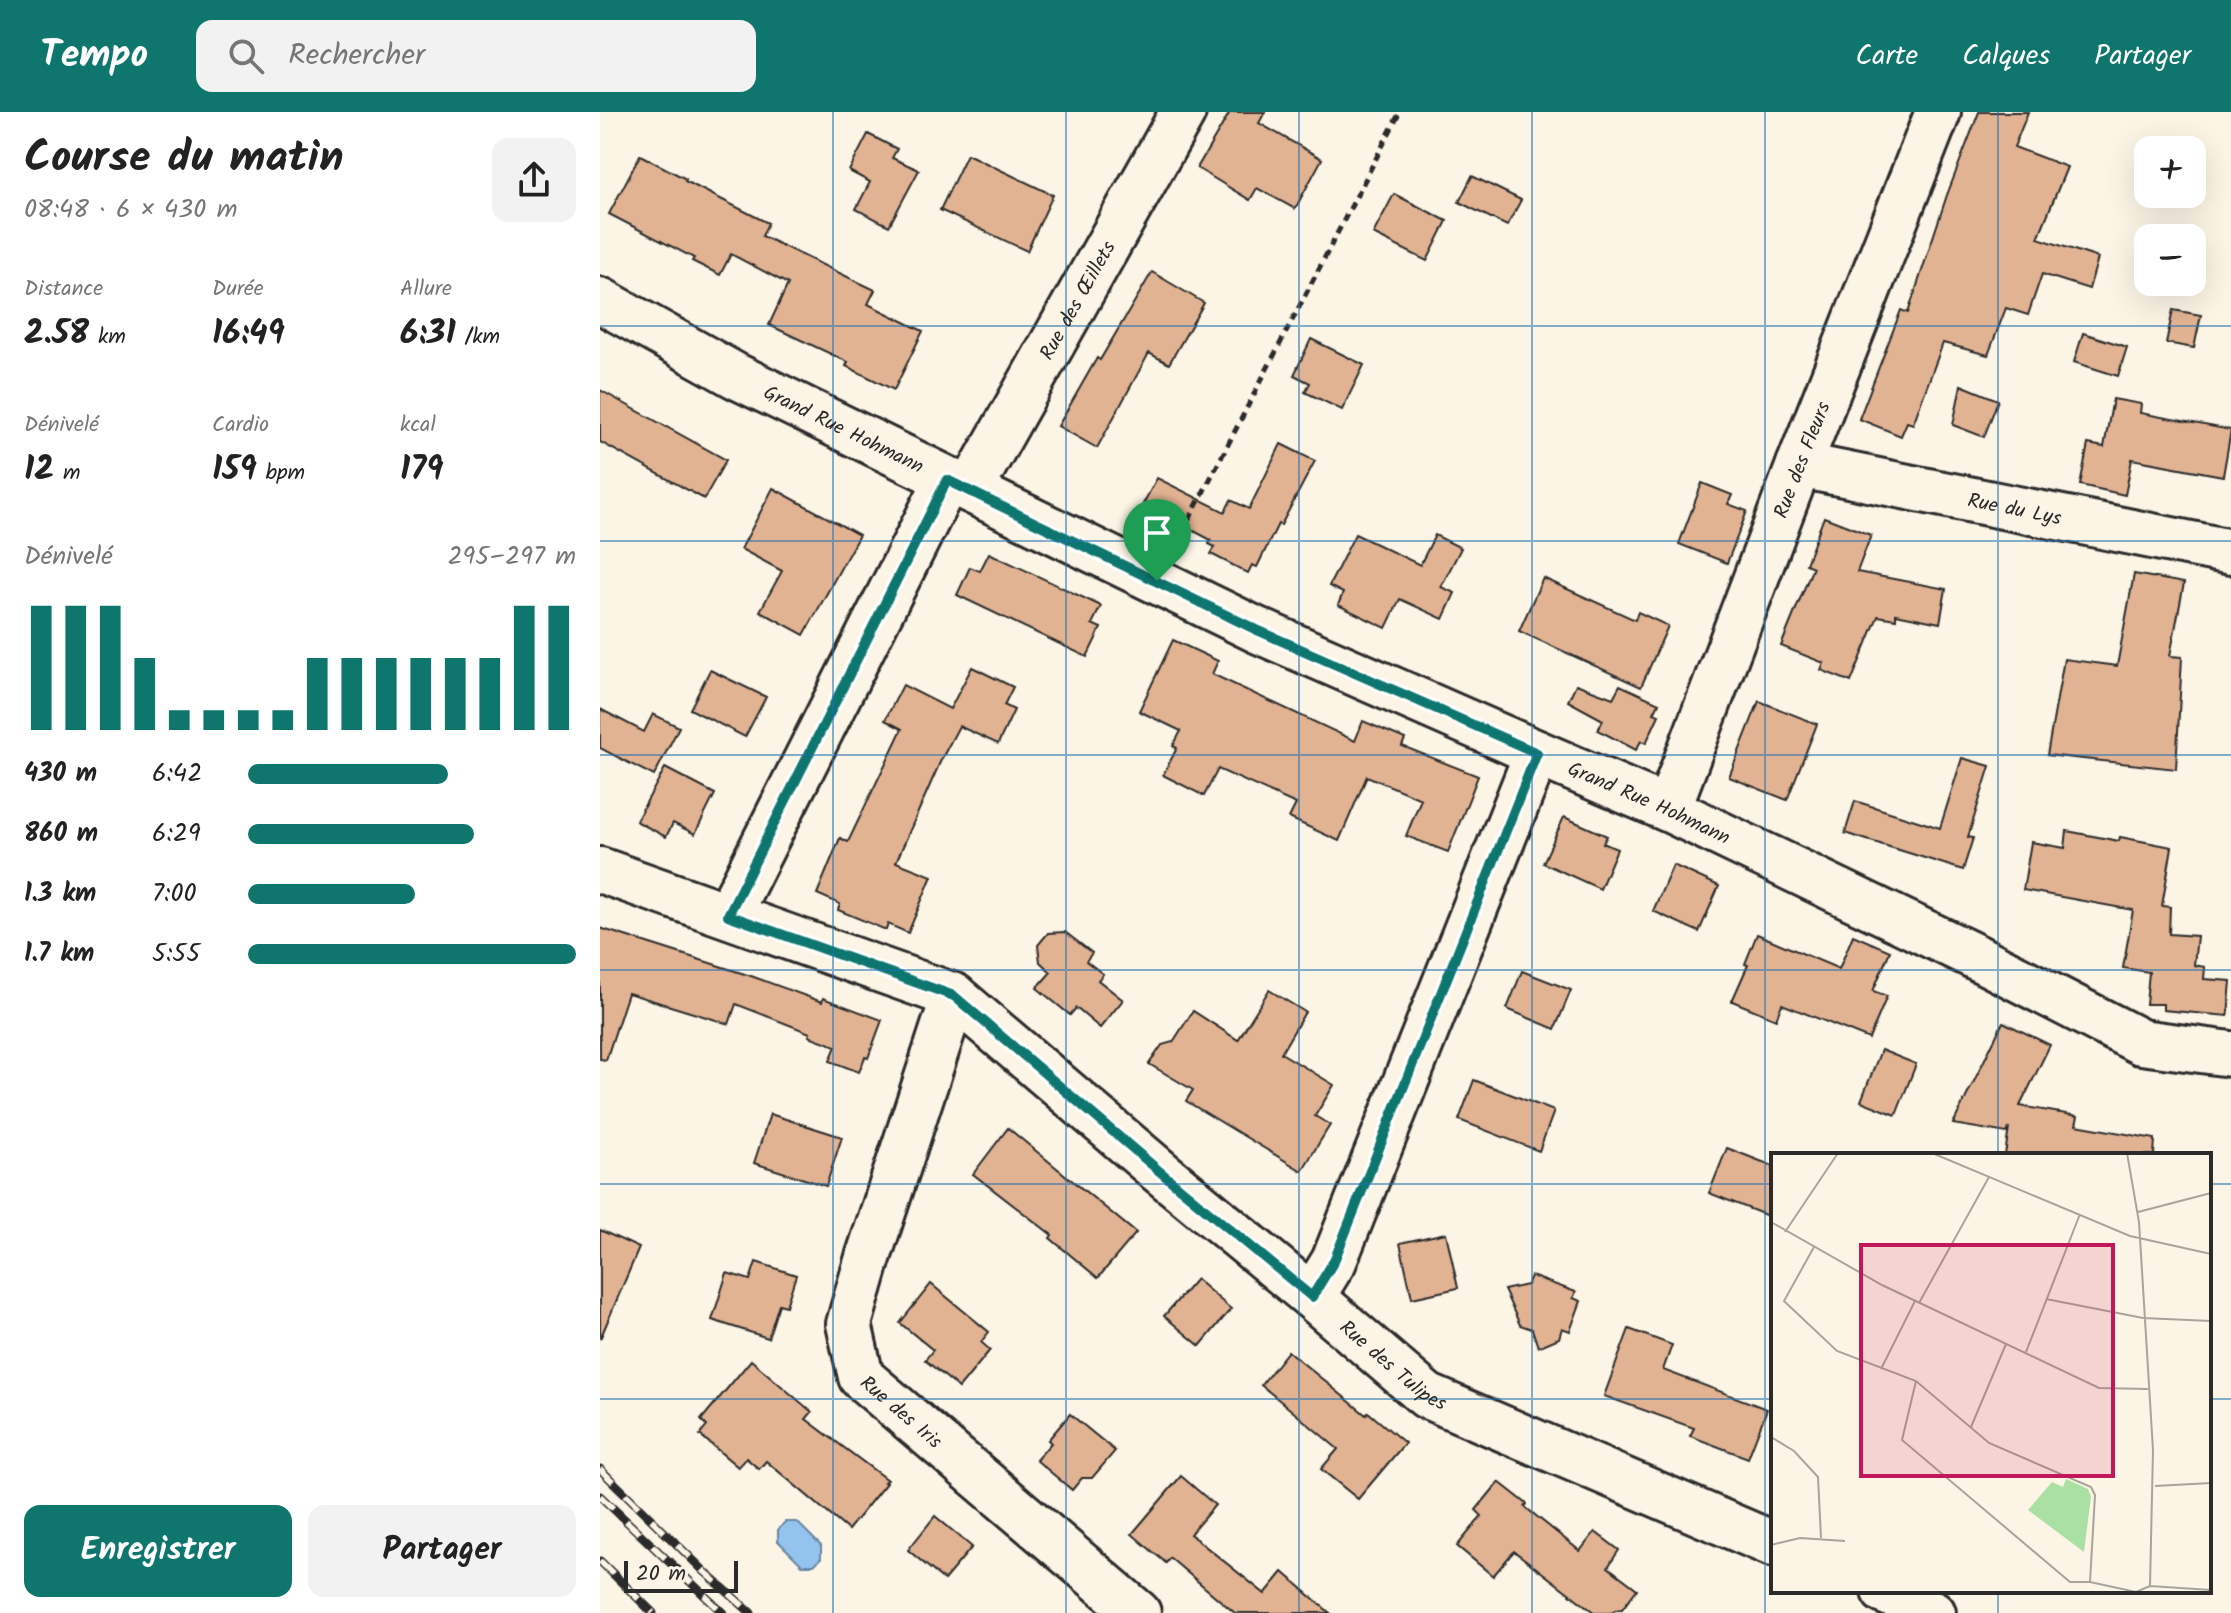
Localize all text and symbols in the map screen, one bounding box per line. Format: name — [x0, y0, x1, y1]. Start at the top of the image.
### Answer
search box — [196, 20, 756, 92]
text: Tempo — [40, 26, 148, 86]
text: Rechercher — [288, 32, 425, 80]
icon: search — [224, 34, 268, 78]
text: Carte — [1856, 34, 1918, 79]
text: Calques — [1962, 34, 2050, 79]
text: Partager — [2094, 34, 2191, 79]
text: Course du matin — [24, 124, 344, 194]
map controls — [2134, 136, 2206, 296]
button: + — [2134, 136, 2206, 208]
button: share — [492, 138, 576, 222]
text: 08:48 · 6 × 430 m — [24, 189, 237, 231]
button: − — [2134, 224, 2206, 296]
street label: Rue des Œillets — [1032, 235, 1125, 367]
text: Distance — [24, 272, 103, 307]
text: Durée — [212, 272, 264, 307]
text: Allure — [400, 272, 452, 307]
text: 2.58 — [24, 307, 89, 361]
text: 16:49 — [212, 307, 285, 361]
text: 6:31 — [400, 307, 456, 361]
text: km — [89, 320, 126, 355]
text: /km — [456, 320, 500, 355]
street label: Grand Rue Hohmann — [757, 378, 929, 483]
street label: Rue des Fleurs — [1766, 397, 1841, 523]
text: Dénivelé — [24, 408, 99, 443]
text: Cardio — [212, 408, 269, 443]
text: kcal — [400, 408, 436, 443]
text: 12 — [24, 443, 54, 497]
text: 159 — [212, 443, 257, 497]
text: 179 — [400, 443, 444, 497]
text: m — [54, 456, 80, 491]
text: bpm — [257, 456, 305, 491]
street label: Rue du Lys — [1965, 485, 2064, 536]
pin — [1123, 499, 1191, 581]
icon: arrive — [1135, 511, 1179, 555]
text: Dénivelé — [24, 536, 113, 578]
text: 295–297 m — [447, 536, 576, 578]
text: 430 m — [24, 753, 97, 795]
text: 6:42 — [152, 753, 202, 795]
street label: Grand Rue Hohmann — [1562, 754, 1735, 855]
text: 860 m — [24, 813, 98, 855]
text: 6:29 — [152, 813, 201, 855]
text: 1.3 km — [24, 873, 96, 915]
text: 7:00 — [152, 873, 196, 915]
text: 1.7 km — [24, 933, 94, 975]
text: 5:55 — [152, 933, 200, 975]
inset map — [1771, 1153, 2211, 1593]
street label: Rue des Tulipes — [1331, 1313, 1452, 1421]
street label: Rue des Iris — [852, 1368, 949, 1458]
button: Enregistrer — [24, 1505, 292, 1597]
button: Partager — [308, 1505, 576, 1597]
scale bar — [624, 1557, 738, 1593]
text: 20 m — [636, 1557, 686, 1592]

